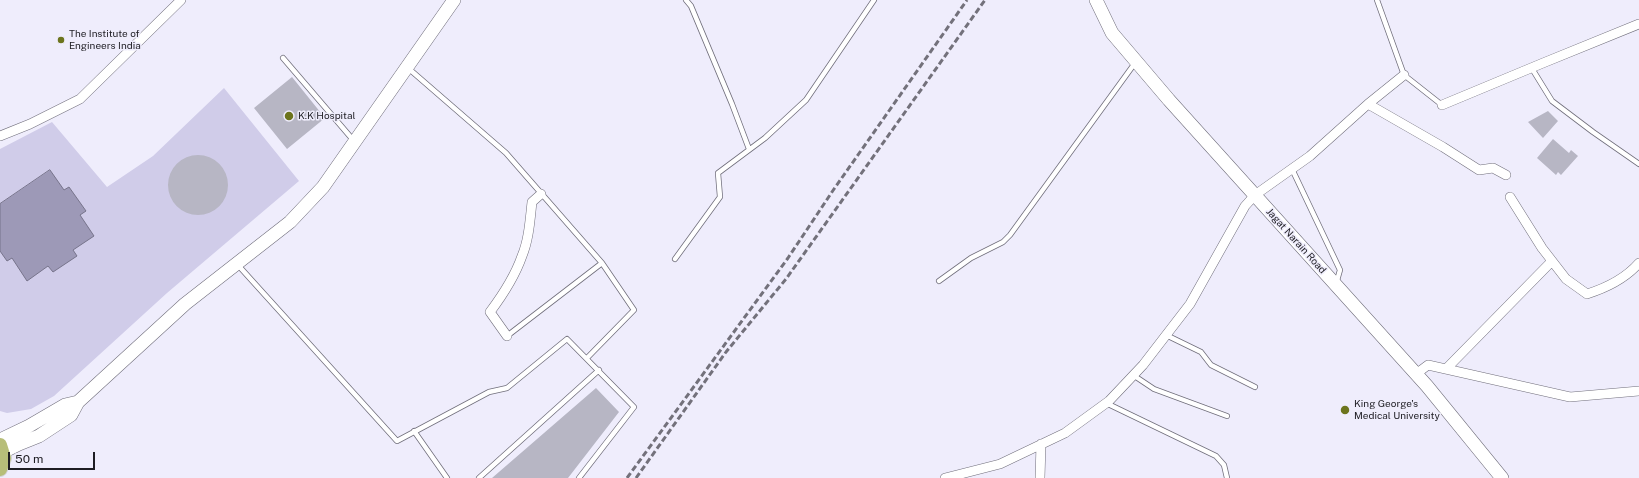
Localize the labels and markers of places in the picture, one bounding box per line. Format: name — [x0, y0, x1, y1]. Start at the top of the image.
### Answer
place label: The Institute of Engineers India — [69, 28, 141, 52]
marker: The Institute of Engineers India — [56, 35, 66, 45]
marker: K.K Hospital — [283, 110, 295, 122]
place label: K.K Hospital — [298, 110, 355, 122]
place label: King George's Medical University — [1354, 398, 1440, 422]
marker: King George's Medical University — [1339, 404, 1351, 416]

